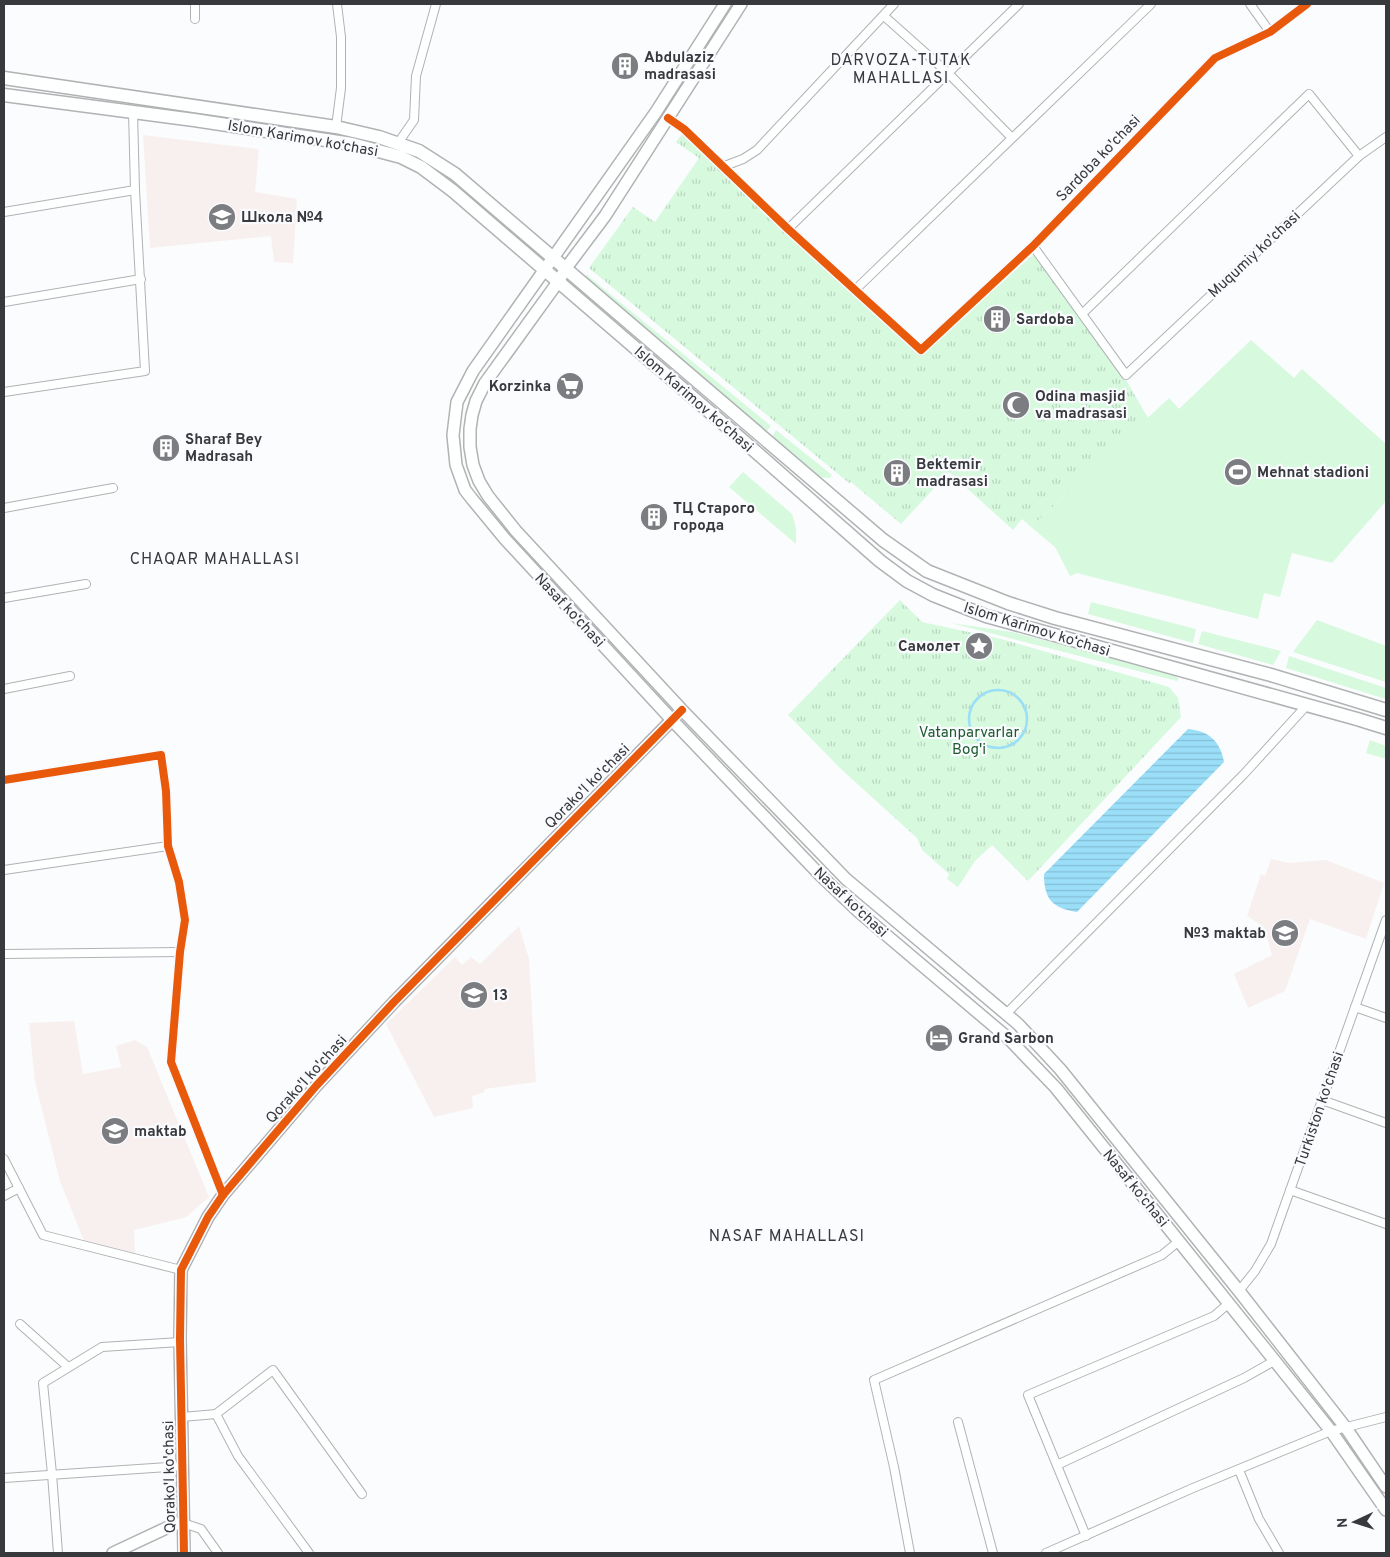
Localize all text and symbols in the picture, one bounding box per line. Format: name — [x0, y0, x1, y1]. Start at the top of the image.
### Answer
place label: Abdulaziz madrasasi — [644, 49, 716, 85]
building icon: Abdulaziz madrasasi — [610, 51, 640, 81]
district label: DARVOZA-TUTAK MAHALLASI — [831, 51, 971, 89]
street label: Sardoba ko'chasi — [1053, 112, 1145, 206]
street label: Islom Karimov ko‘chasi — [226, 117, 379, 162]
school or university icon: Школа №4 — [207, 202, 237, 232]
street label: Muqumiy ko'chasi — [1205, 207, 1305, 303]
place label: Школа №4 — [241, 209, 323, 228]
building icon: Sardoba — [982, 304, 1012, 334]
place label: Sardoba — [1016, 311, 1074, 330]
street label: Islom Karimov ko‘chasi — [629, 343, 757, 457]
supermarket icon: Korzinka — [555, 371, 585, 401]
place label: Korzinka — [489, 378, 551, 397]
place label: Odina masjid va madrasasi — [1035, 388, 1127, 424]
mosque icon: Odina masjid va madrasasi — [1001, 390, 1031, 420]
place label: Sharaf Bey Madrasah — [185, 431, 263, 467]
building icon: Sharaf Bey Madrasah — [151, 433, 181, 463]
place label: Bektemir madrasasi — [916, 456, 988, 492]
sports icon: Mehnat stadioni — [1223, 457, 1253, 487]
building icon: Bektemir madrasasi — [882, 458, 912, 488]
place label: Mehnat stadioni — [1257, 464, 1369, 483]
place label: ТЦ Старого города — [673, 500, 755, 536]
building icon: ТЦ Старого города — [639, 502, 669, 532]
district label: CHAQAR MAHALLASI — [130, 550, 300, 570]
street label: Nasaf ko‘chasi — [530, 570, 608, 652]
street label: Islom Karimov ko‘chasi — [961, 599, 1112, 662]
place icon: Самолет — [964, 631, 994, 661]
place label: Самолет — [898, 638, 960, 657]
park label: Vatanparvarlar Bog'i — [919, 724, 1019, 760]
street label: Qorako'l ko'chasi — [541, 740, 635, 834]
street label: Nasaf ko‘chasi — [809, 864, 891, 942]
school or university icon: №3 maktab — [1270, 918, 1300, 948]
place label: №3 maktab — [1183, 925, 1266, 944]
school or university icon: 13 — [459, 980, 489, 1010]
place label: 13 — [493, 987, 508, 1006]
hotel icon: Grand Sarbon — [924, 1023, 954, 1053]
place label: Grand Sarbon — [958, 1030, 1054, 1049]
street label: Qorako'l ko'chasi — [262, 1032, 352, 1128]
street label: Turkiston ko'chasi — [1292, 1049, 1349, 1170]
school or university icon: maktab — [100, 1116, 130, 1146]
place label: maktab — [134, 1123, 187, 1142]
street label: Nasaf ko‘chasi — [1098, 1146, 1172, 1232]
district label: NASAF MAHALLASI — [709, 1227, 865, 1247]
street label: Qorako'l ko'chasi — [160, 1420, 181, 1534]
north arrow — [1330, 1497, 1380, 1547]
text: N — [1335, 1517, 1352, 1528]

